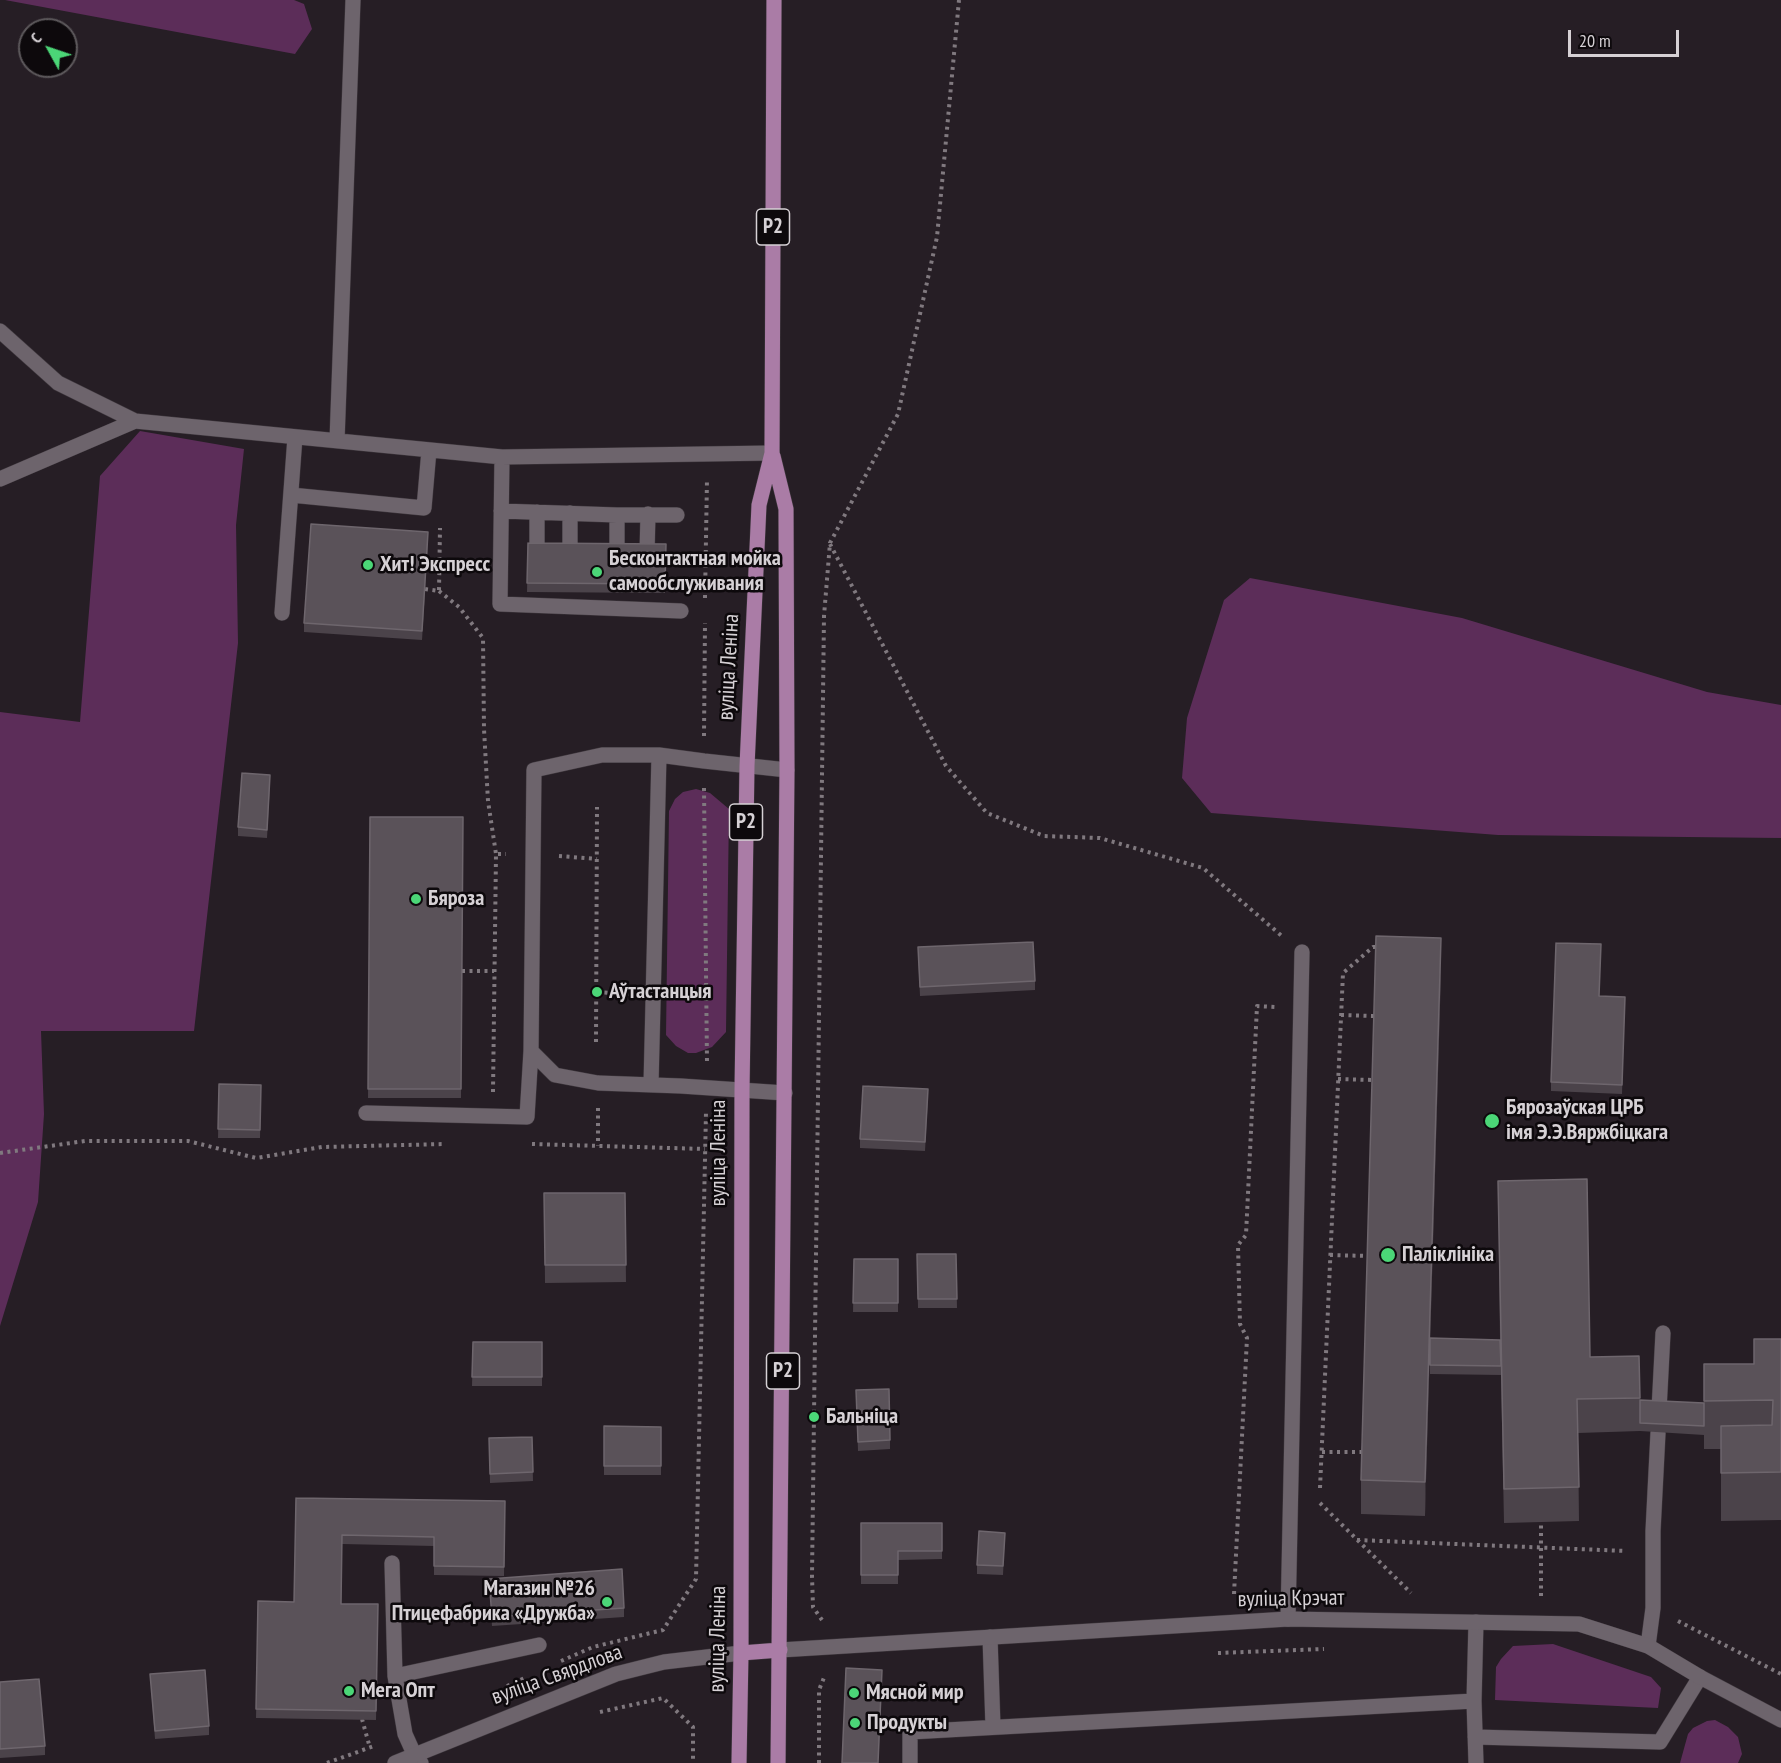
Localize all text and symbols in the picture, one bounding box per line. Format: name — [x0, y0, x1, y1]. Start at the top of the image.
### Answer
north arrow — [18, 18, 78, 78]
scale bar — [1571, 18, 1682, 56]
text: С — [26, 28, 46, 47]
text: 20 m — [1579, 29, 1611, 52]
road number: Р2 — [756, 209, 790, 245]
place label: Бесконтактная мойка самообслуживания — [609, 546, 781, 598]
place label: Хит! Экспресс — [380, 552, 490, 578]
marker: Хит! Экспресс — [361, 558, 375, 572]
marker: Бесконтактная мойка самообслуживания — [590, 565, 604, 579]
street label: вуліца Леніна — [713, 613, 745, 721]
road number: Р2 — [730, 804, 762, 840]
place label: Бяроза — [428, 886, 484, 912]
marker: Бяроза — [409, 892, 423, 906]
place label: Аўтастанцыя — [609, 979, 712, 1005]
marker: Аўтастанцыя — [590, 985, 604, 999]
place label: Бярозаўская ЦРБ імя Э.Э.Вяржбіцкага — [1506, 1095, 1668, 1146]
street label: вуліца Леніна — [706, 1100, 732, 1206]
marker: Бярозаўская ЦРБ імя Э.Э.Вяржбіцкага — [1483, 1112, 1501, 1130]
place label: Паліклініка — [1402, 1242, 1494, 1268]
marker: Паліклініка — [1379, 1246, 1397, 1264]
road number: Р2 — [766, 1353, 800, 1389]
place label: Бальніца — [826, 1404, 898, 1430]
marker: Бальніца — [807, 1410, 821, 1424]
place label: Магазин №26 Птицефабрика «Дружба» — [392, 1576, 595, 1628]
street label: вуліца Леніна — [704, 1585, 732, 1693]
street label: вуліца Крэчат — [1237, 1585, 1345, 1613]
marker: Магазин №26 Птицефабрика «Дружба» — [600, 1595, 614, 1609]
street label: вуліца Свярдлова — [488, 1639, 626, 1711]
place label: Мега Опт — [361, 1678, 435, 1704]
place label: Мясной мир — [866, 1680, 963, 1706]
marker: Мега Опт — [342, 1684, 356, 1698]
marker: Мясной мир — [847, 1686, 861, 1700]
place label: Продукты — [867, 1710, 947, 1736]
marker: Продукты — [848, 1716, 862, 1730]

